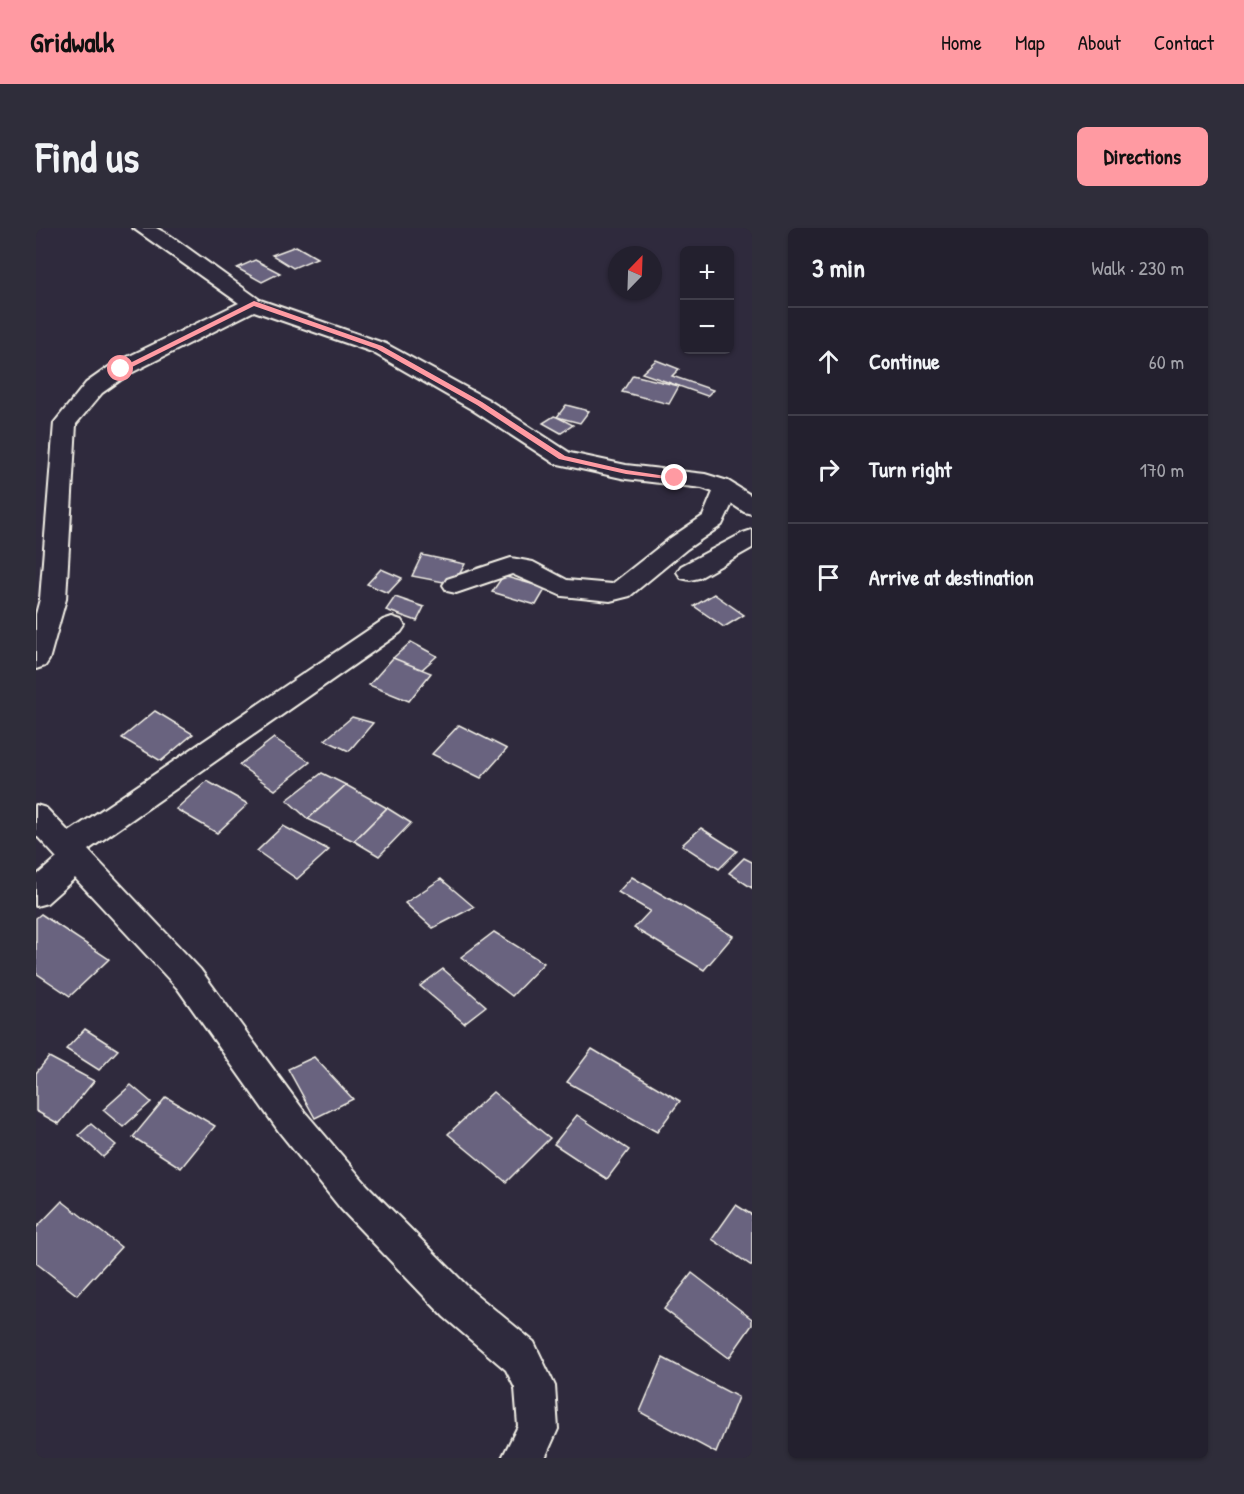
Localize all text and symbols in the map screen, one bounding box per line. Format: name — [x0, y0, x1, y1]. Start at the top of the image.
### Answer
text: Gridwalk — [30, 23, 114, 61]
text: Home — [941, 28, 982, 57]
text: Map — [1015, 28, 1045, 57]
text: About — [1078, 28, 1121, 57]
text: Contact — [1154, 28, 1214, 57]
button: Directions — [1077, 127, 1208, 186]
text: Find us — [36, 128, 139, 185]
north arrow — [608, 246, 662, 300]
map controls — [680, 246, 734, 354]
button: + — [680, 246, 734, 300]
text: 3 min — [812, 250, 865, 285]
text: Walk · 230 m — [1092, 254, 1184, 281]
button: − — [680, 300, 734, 354]
icon: ahead — [812, 345, 845, 378]
text: Continue — [869, 346, 940, 376]
text: 60 m — [1149, 348, 1184, 375]
route start — [107, 355, 133, 381]
icon: right — [812, 453, 845, 486]
text: Turn right — [869, 454, 952, 484]
text: 170 m — [1140, 456, 1184, 483]
route end — [661, 464, 687, 490]
icon: arrive — [812, 561, 845, 594]
text: Arrive at destination — [869, 562, 1034, 592]

